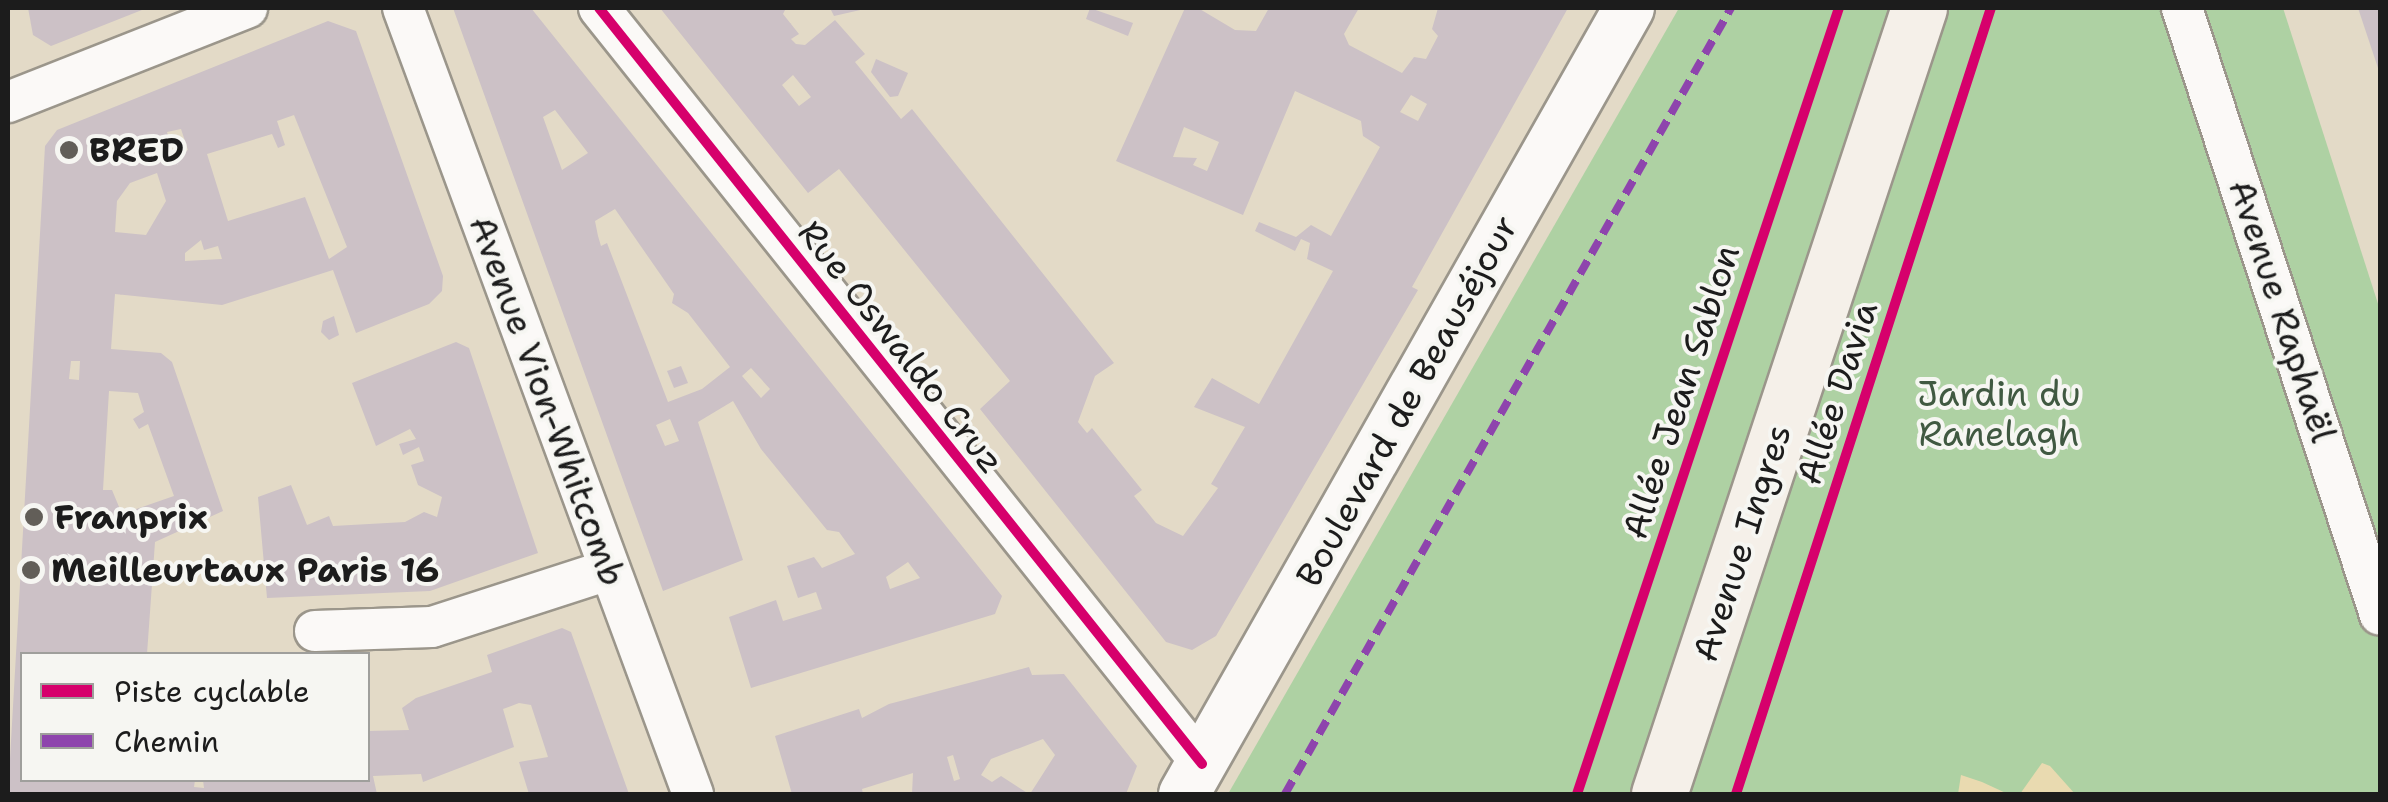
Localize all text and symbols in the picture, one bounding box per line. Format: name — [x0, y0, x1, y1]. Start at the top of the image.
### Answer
place label: BRED — [89, 129, 184, 171]
marker: BRED — [58, 139, 80, 161]
street label: Avenue Raphaël — [2220, 175, 2344, 447]
street label: Boulevard de Beauséjour — [1287, 208, 1527, 594]
street label: Avenue Vion-Whitcomb — [460, 210, 634, 592]
street label: Rue Oswaldo Cruz — [789, 212, 1013, 482]
street label: Allée Jean Sablon — [1614, 240, 1748, 544]
street label: Allée Davia — [1788, 296, 1886, 490]
park label: Jardin du Ranelagh — [1917, 373, 2081, 455]
street label: Avenue Ingres — [1684, 419, 1800, 667]
place label: Franprix — [54, 496, 208, 538]
marker: Franprix — [23, 506, 45, 528]
place label: Meilleurtaux Paris 16 — [51, 549, 440, 591]
marker: Meilleurtaux Paris 16 — [20, 559, 42, 581]
legend — [20, 652, 370, 782]
text: Piste cyclable — [114, 671, 310, 712]
text: Chemin — [114, 721, 219, 762]

